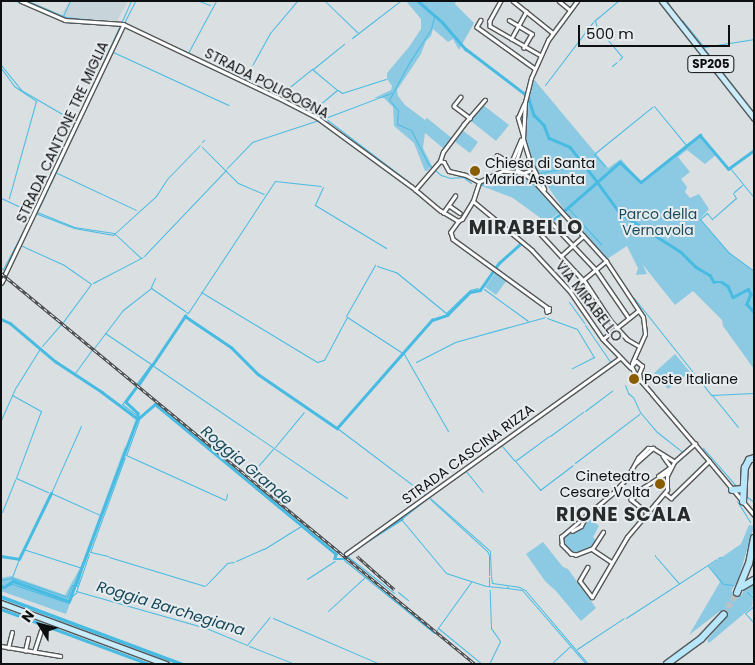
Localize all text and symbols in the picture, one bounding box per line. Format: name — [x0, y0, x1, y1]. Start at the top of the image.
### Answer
scale bar — [580, 15, 732, 47]
text: 500 m — [586, 23, 634, 44]
street label: STRADA CANTONE TRE MIGLIA — [12, 38, 112, 226]
street label: STRADA POLIGOGNA — [202, 44, 332, 122]
road number: SP205 — [687, 54, 735, 74]
place label: Chiesa di Santa Maria Assunta — [485, 155, 595, 188]
marker: Chiesa di Santa Maria Assunta — [469, 165, 481, 177]
park label: Parco della Vernavola — [619, 206, 697, 238]
district label: MIRABELLO — [468, 217, 584, 239]
street label: VIA MIRABELLO — [552, 257, 626, 345]
place label: Poste Italiane — [644, 371, 738, 387]
marker: Poste Italiane — [628, 373, 640, 385]
street label: STRADA CASCINA RIZZA — [399, 400, 537, 508]
water label: Roggia Grande — [198, 422, 296, 508]
place label: Cineteatro Cesare Volta — [560, 468, 650, 501]
marker: Cineteatro Cesare Volta — [654, 478, 666, 490]
district label: RIONE SCALA — [555, 504, 693, 526]
water label: Roggia Barchegiana — [95, 577, 247, 639]
north arrow — [15, 600, 65, 650]
text: N — [17, 606, 39, 626]

